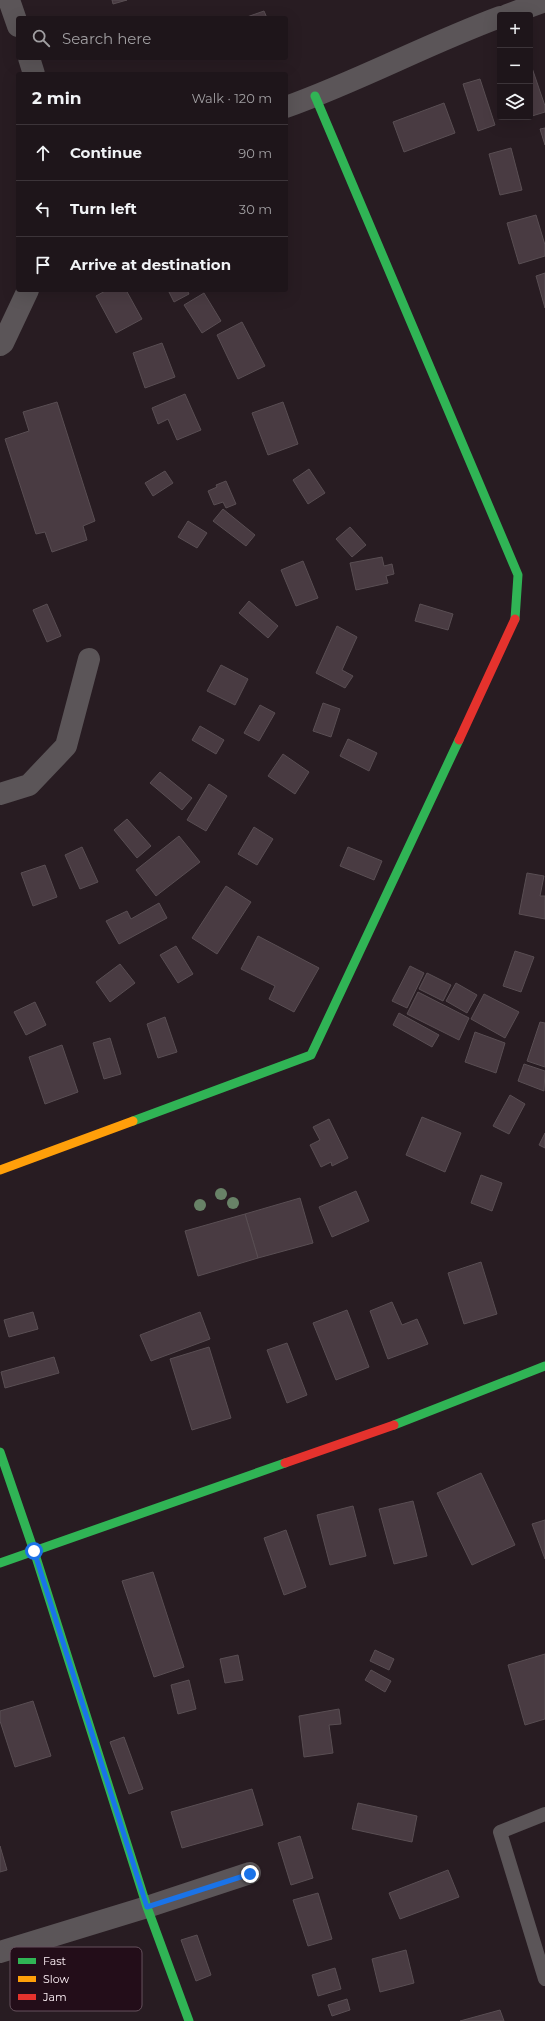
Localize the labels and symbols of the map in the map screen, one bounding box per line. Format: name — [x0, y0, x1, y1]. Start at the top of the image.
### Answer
route start — [25, 1542, 43, 1560]
route end — [241, 1865, 259, 1883]
legend — [10, 1947, 142, 2011]
text: Fast — [43, 1954, 67, 1968]
text: Slow — [43, 1972, 69, 1986]
text: Jam — [42, 1990, 67, 2004]

